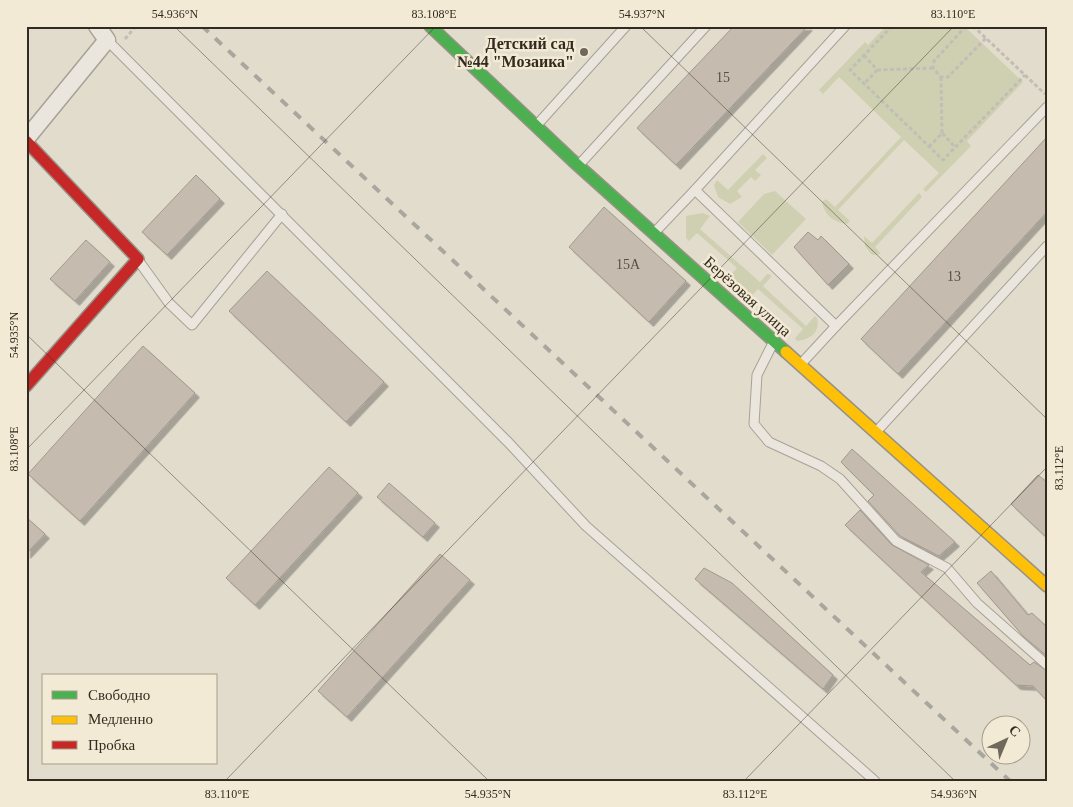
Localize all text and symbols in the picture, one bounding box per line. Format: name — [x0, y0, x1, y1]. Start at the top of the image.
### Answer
text: 54.936°N — [152, 7, 199, 21]
text: 83.108°E — [411, 7, 457, 21]
text: 54.937°N — [619, 7, 666, 21]
text: 83.110°E — [931, 7, 975, 21]
place label: Детский сад №44 "Мозаика" — [457, 35, 574, 70]
marker: Детский сад №44 "Мозаика" — [578, 46, 590, 58]
house number: 15 — [716, 70, 730, 85]
street label: Берёзовая улица — [700, 253, 795, 341]
house number: 15А — [616, 257, 641, 272]
house number: 13 — [947, 269, 961, 284]
text: 54.935°N — [7, 311, 21, 358]
text: 83.108°E — [7, 426, 21, 472]
text: 83.112°E — [1052, 446, 1066, 490]
legend — [42, 674, 218, 764]
text: Свободно — [88, 687, 150, 703]
text: Медленно — [88, 711, 153, 727]
north arrow — [980, 714, 1030, 764]
text: С — [1006, 722, 1024, 740]
text: Пробка — [88, 737, 136, 753]
text: 83.110°E — [205, 787, 249, 801]
text: 54.935°N — [465, 787, 512, 801]
text: 83.112°E — [723, 787, 767, 801]
text: 54.936°N — [931, 787, 978, 801]

